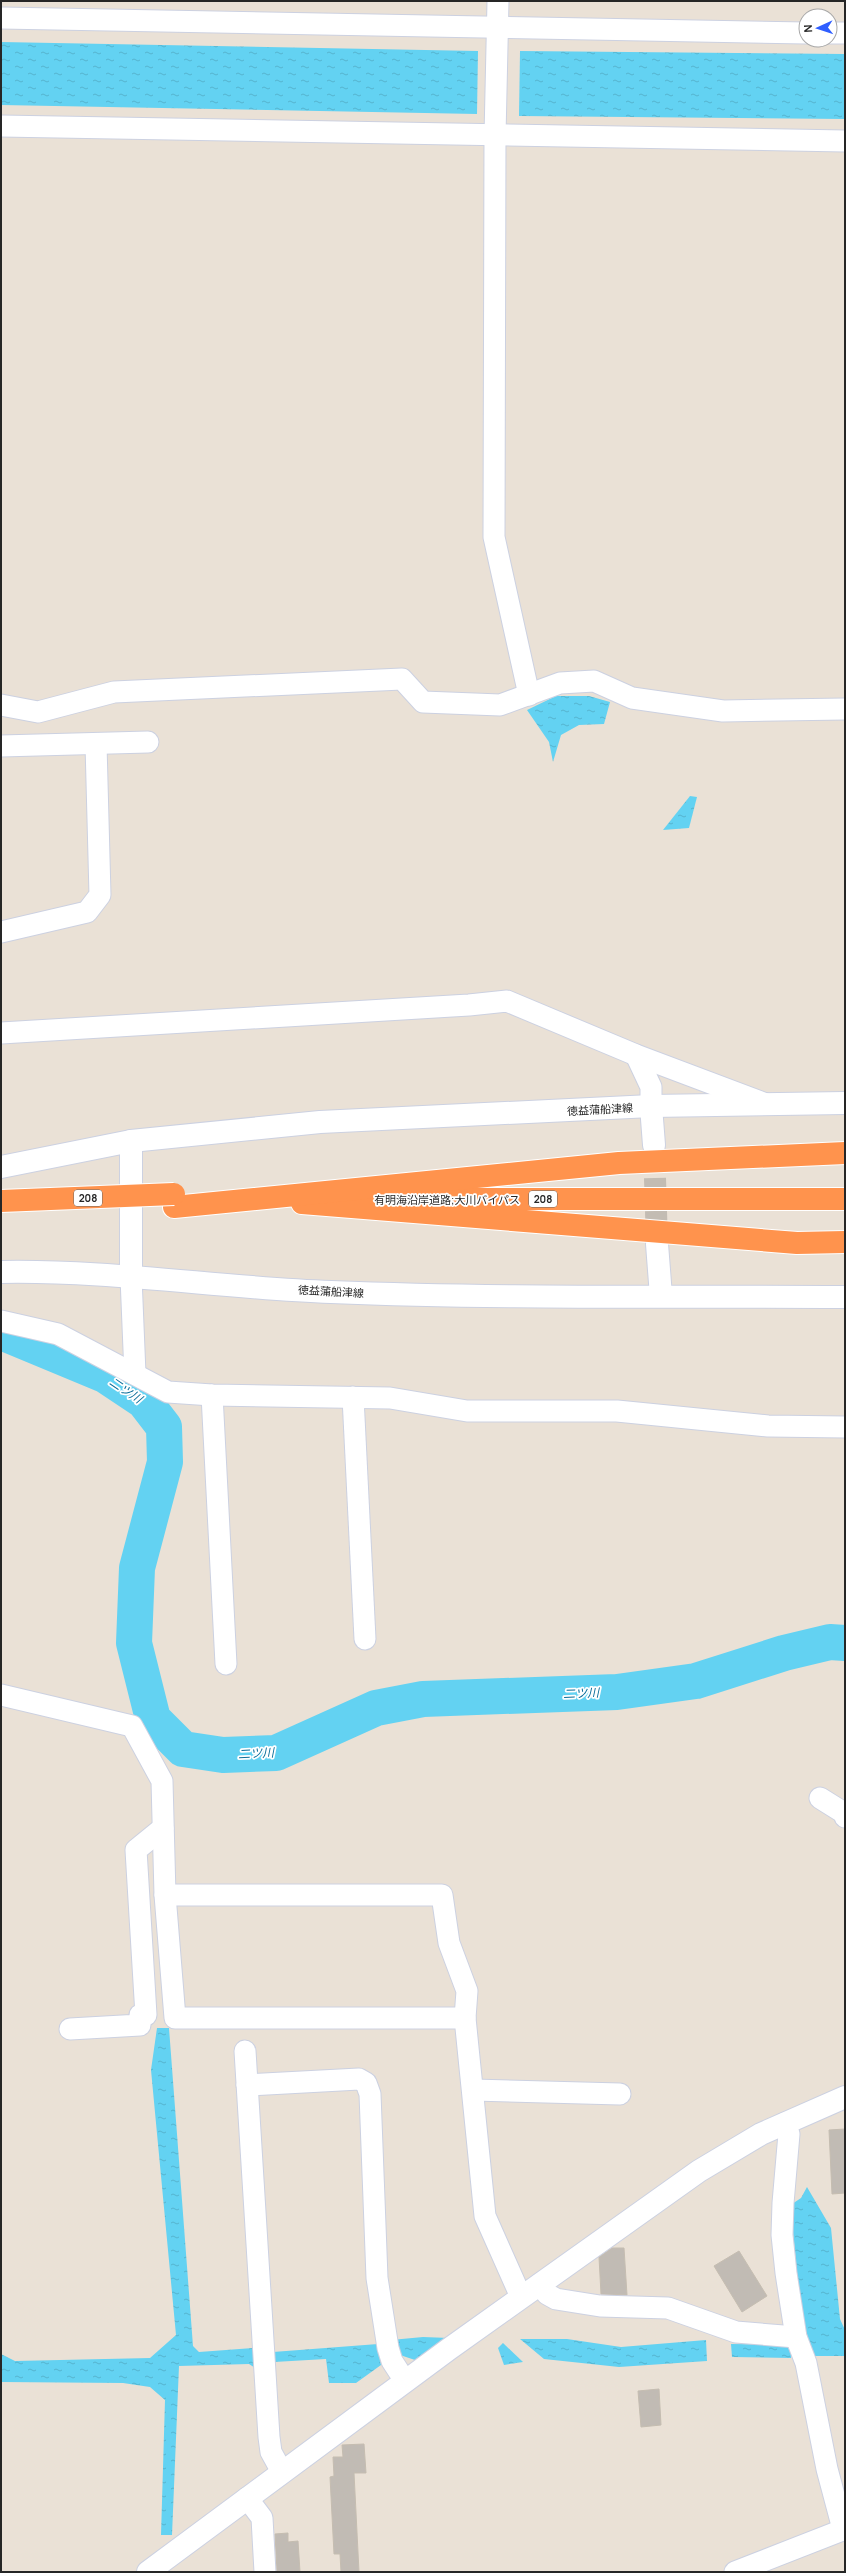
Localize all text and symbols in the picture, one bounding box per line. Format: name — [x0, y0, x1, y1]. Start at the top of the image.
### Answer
north arrow — [798, 8, 838, 48]
text: N — [800, 24, 815, 33]
street label: 徳益蒲船津線 — [567, 1100, 633, 1118]
road number: 208 — [74, 1190, 102, 1206]
road number: 208 — [529, 1191, 557, 1207]
street label: 有明海沿岸道路;大川バイパス — [374, 1192, 520, 1207]
street label: 徳益蒲船津線 — [298, 1282, 364, 1300]
water label: 二ツ川 — [106, 1373, 147, 1408]
water label: 二ツ川 — [563, 1684, 601, 1702]
water label: 二ツ川 — [238, 1743, 276, 1762]

